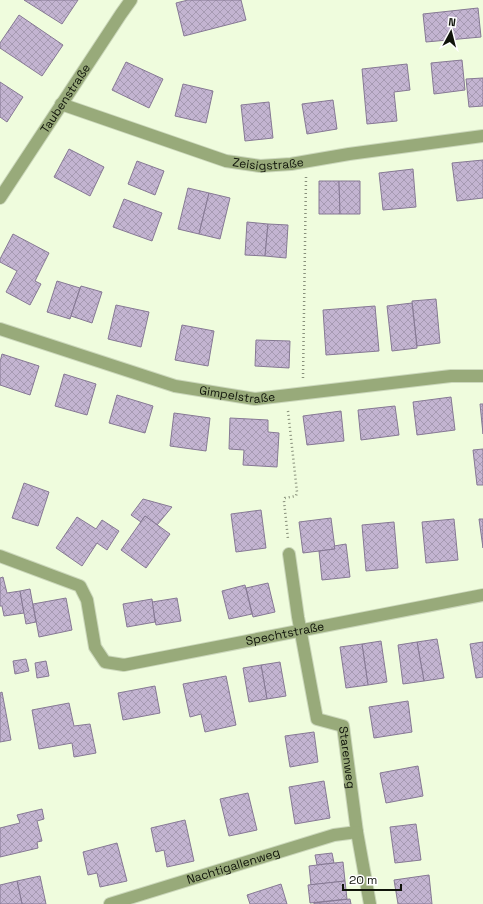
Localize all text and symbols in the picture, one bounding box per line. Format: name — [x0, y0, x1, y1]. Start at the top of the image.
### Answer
north arrow — [431, 12, 471, 52]
text: N — [448, 15, 457, 29]
street label: Taubenstraße — [37, 61, 94, 136]
street label: Zeisigstraße — [231, 154, 305, 174]
street label: Gimpelstraße — [198, 382, 276, 407]
street label: Spechtstraße — [244, 618, 326, 649]
street label: Starenweg — [335, 725, 359, 790]
street label: Nachtigallenweg — [185, 844, 282, 888]
scale bar — [343, 866, 401, 892]
text: 20 m — [349, 872, 377, 888]

